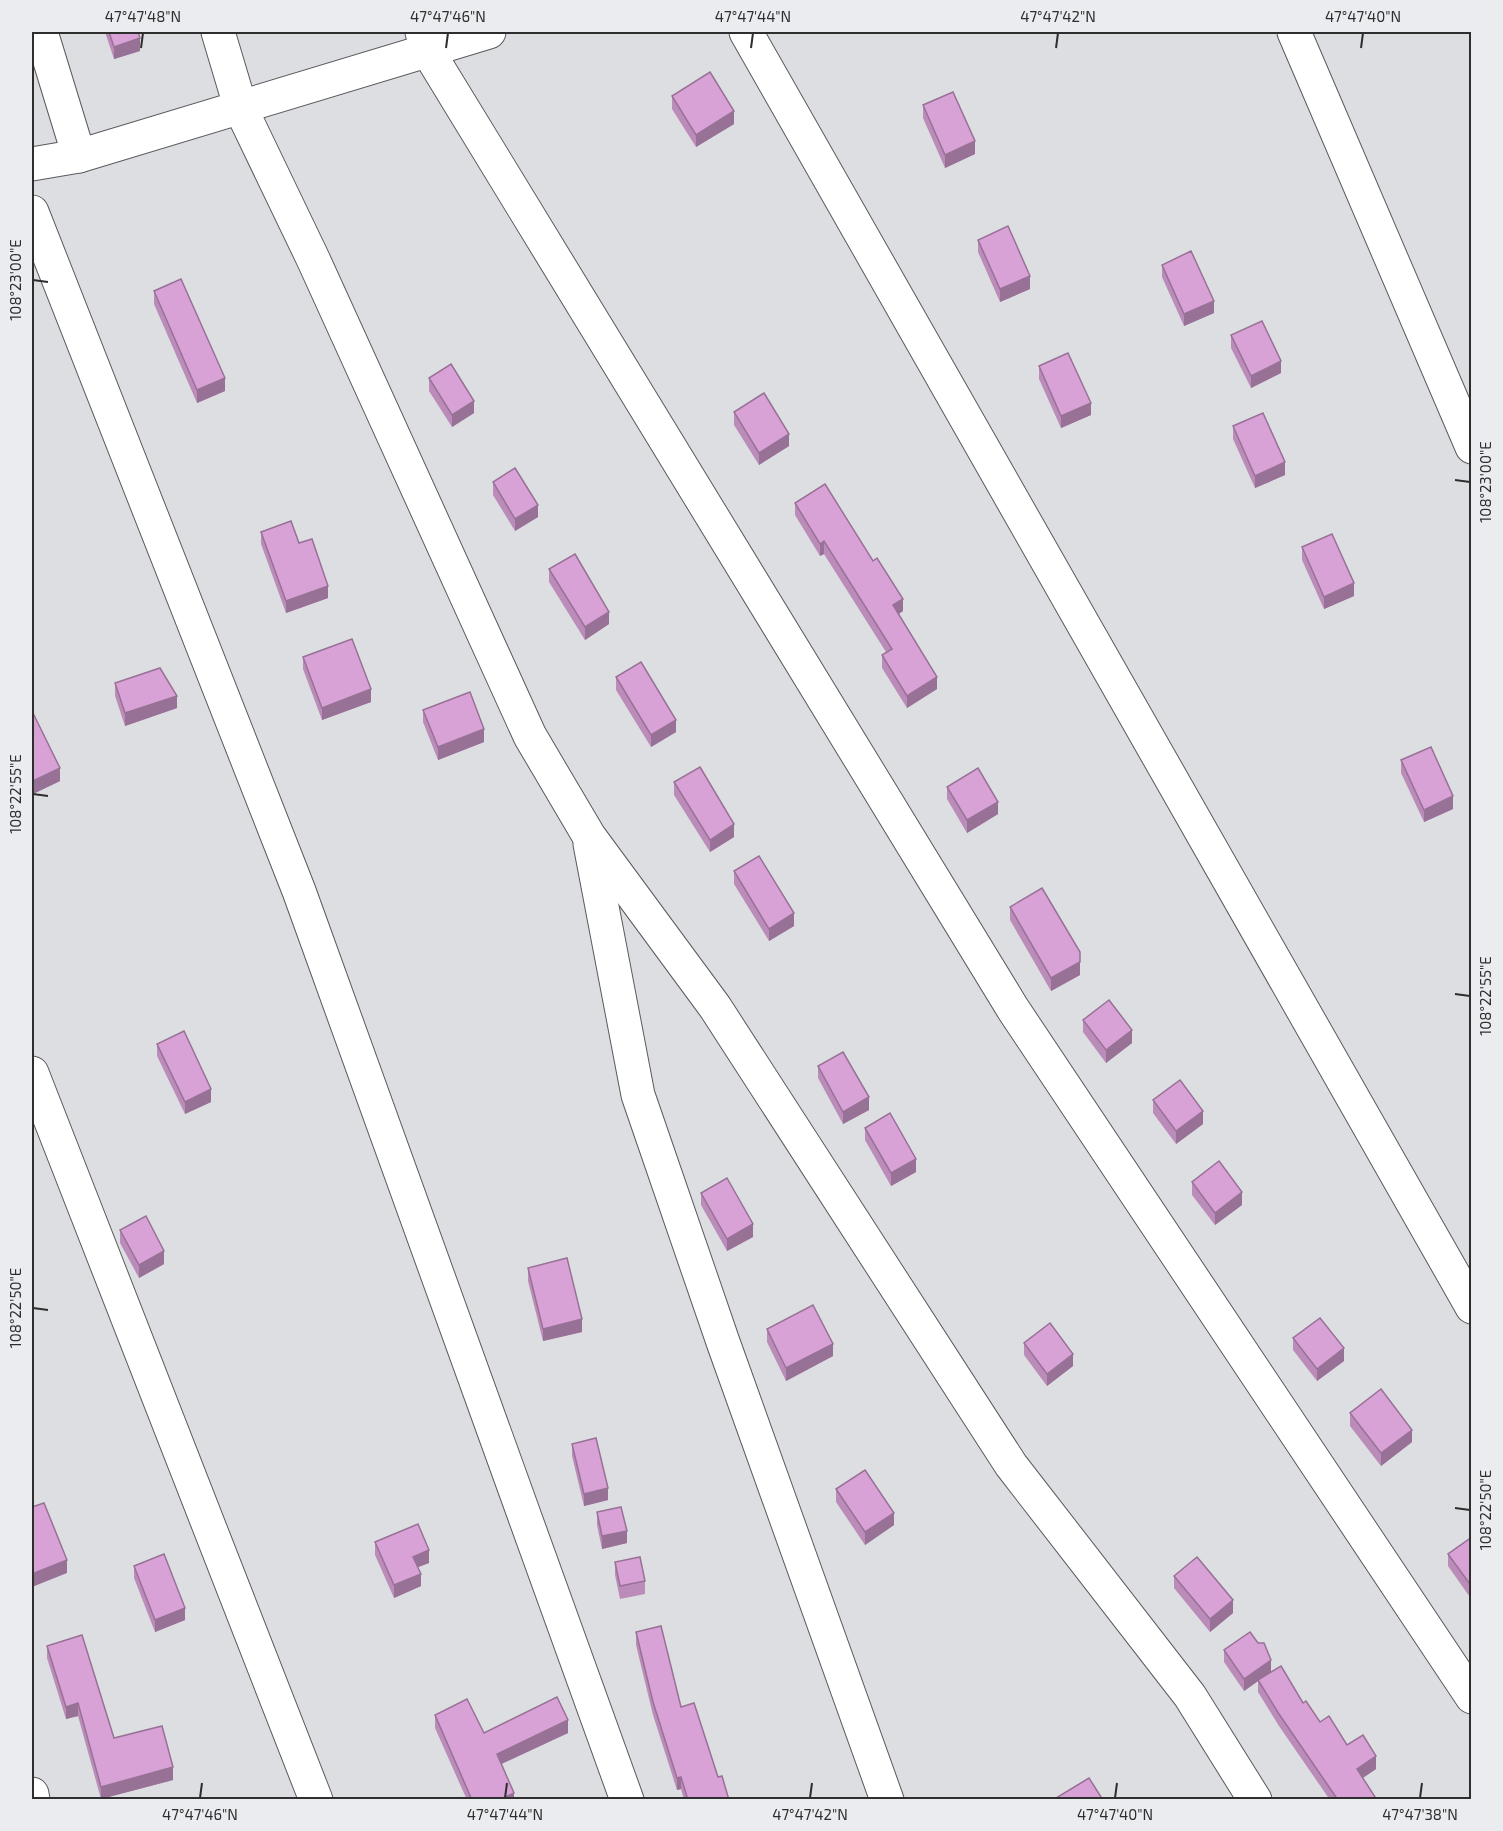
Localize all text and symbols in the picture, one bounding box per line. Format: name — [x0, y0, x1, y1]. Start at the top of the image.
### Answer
text: 47°47'48"N — [105, 7, 181, 25]
text: 47°47'46"N — [410, 7, 486, 25]
text: 47°47'44"N — [715, 7, 791, 25]
text: 47°47'42"N — [1020, 7, 1096, 25]
text: 47°47'40"N — [1325, 7, 1401, 25]
text: 108°23'00"E — [6, 239, 24, 321]
text: 108°23'00"E — [1476, 441, 1494, 523]
text: 108°22'55"E — [6, 754, 24, 834]
text: 108°22'55"E — [1476, 956, 1494, 1036]
text: 108°22'50"E — [6, 1268, 24, 1348]
text: 108°22'50"E — [1476, 1470, 1494, 1550]
text: 47°47'46"N — [162, 1805, 238, 1823]
text: 47°47'44"N — [467, 1805, 543, 1823]
text: 47°47'42"N — [772, 1805, 848, 1823]
text: 47°47'40"N — [1077, 1805, 1153, 1823]
text: 47°47'38"N — [1382, 1805, 1458, 1823]

